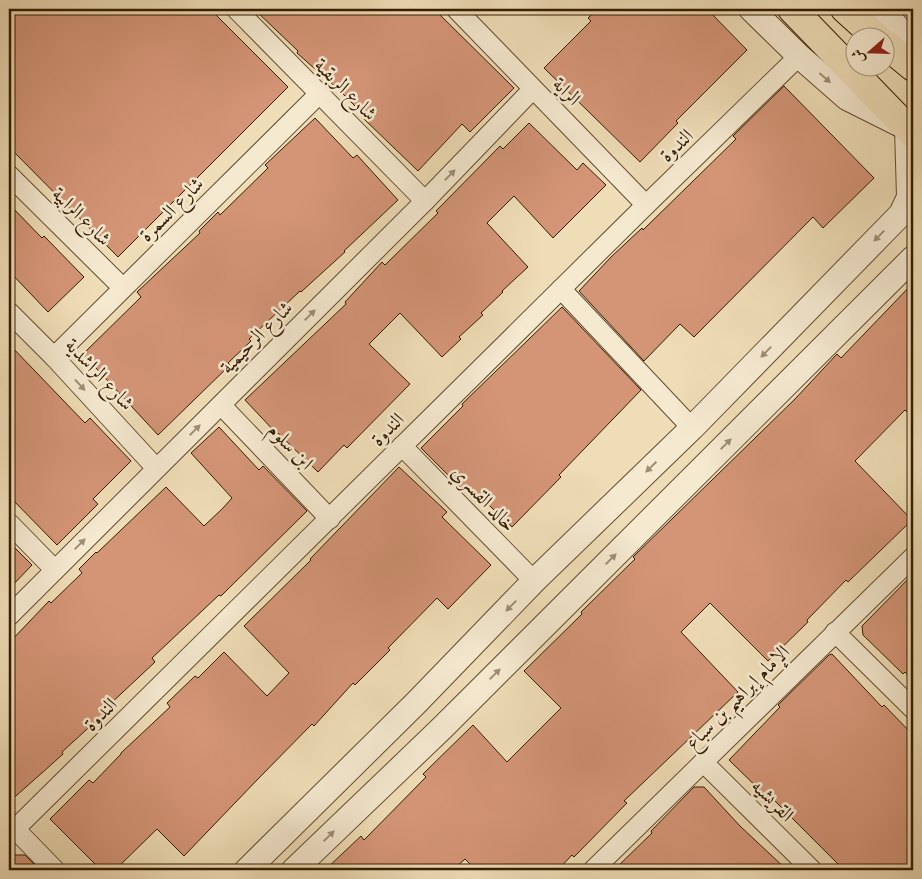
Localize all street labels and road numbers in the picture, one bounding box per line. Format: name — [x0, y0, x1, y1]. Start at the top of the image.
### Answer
street label: شارع الربقية — [305, 53, 382, 130]
street label: الراية — [544, 72, 586, 114]
street label: الندوة — [654, 123, 701, 170]
street label: شارع السمرة — [134, 172, 213, 251]
street label: شارع الرابية — [43, 181, 117, 255]
street label: شارع الرحيمية — [215, 296, 302, 383]
street label: شارع الراشدية — [56, 333, 139, 419]
street label: الندوة — [365, 407, 412, 454]
street label: ابن سلوم — [259, 418, 319, 478]
street label: خالد القسري — [443, 460, 521, 540]
street label: الإمام إبراهيم بن سباع — [680, 640, 800, 760]
street label: الندوة — [78, 692, 125, 739]
street label: القريشيه — [743, 774, 799, 830]

